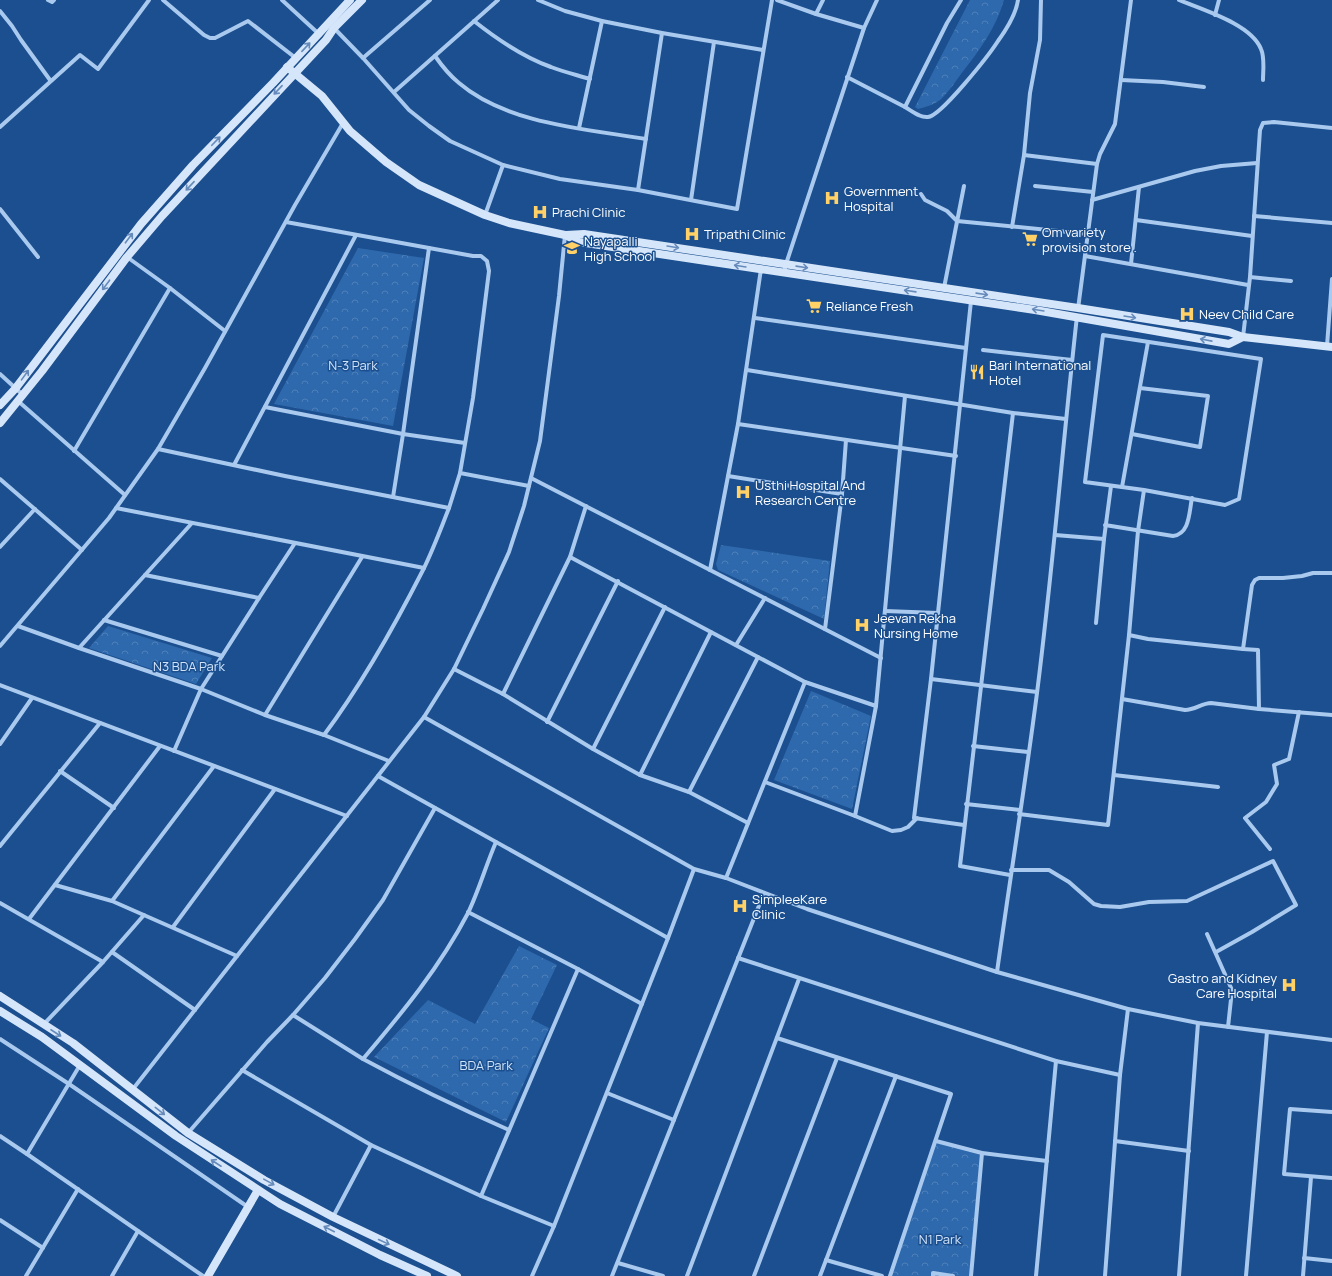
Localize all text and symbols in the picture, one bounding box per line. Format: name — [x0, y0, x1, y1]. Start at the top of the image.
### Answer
one-way arrow — [301, 42, 310, 52]
one-way arrow — [273, 85, 283, 95]
one-way arrow — [211, 136, 221, 146]
one-way arrow — [185, 181, 195, 191]
place label: Government Hospital — [844, 182, 918, 215]
hospital icon: Government Hospital — [823, 189, 841, 207]
hospital icon: Prachi Clinic — [531, 203, 549, 221]
place label: Prachi Clinic — [552, 203, 625, 221]
place label: Om variety provision store . — [1042, 223, 1137, 256]
hospital icon: Tripathi Clinic — [683, 225, 701, 243]
place label: Tripathi Clinic — [704, 225, 786, 243]
supermarket icon: Om variety provision store . — [1021, 230, 1039, 248]
place label: Nayapalli High School — [584, 232, 655, 265]
one-way arrow — [125, 233, 134, 244]
school or university icon: Nayapalli High School — [563, 239, 581, 257]
one-way arrow — [666, 243, 679, 251]
one-way arrow — [734, 262, 747, 270]
one-way arrow — [795, 263, 808, 271]
one-way arrow — [102, 279, 110, 290]
one-way arrow — [904, 287, 917, 295]
one-way arrow — [975, 290, 988, 298]
supermarket icon: Reliance Fresh — [805, 297, 823, 315]
place label: Reliance Fresh — [826, 297, 913, 315]
hospital icon: Neev Child Care — [1178, 305, 1196, 323]
place label: Neev Child Care — [1199, 305, 1295, 323]
one-way arrow — [1032, 306, 1045, 314]
one-way arrow — [1123, 313, 1136, 321]
one-way arrow — [1200, 335, 1213, 343]
park label: N-3 Park — [328, 356, 378, 374]
place label: Bari International Hotel — [989, 356, 1091, 389]
restaurant icon: Bari International Hotel — [968, 363, 986, 381]
one-way arrow — [21, 370, 29, 381]
place label: Usthi Hospital And Research Centre — [755, 476, 865, 509]
hospital icon: Usthi Hospital And Research Centre — [734, 483, 752, 501]
place label: Jeevan Rekha Nursing Home — [874, 609, 958, 642]
hospital icon: Jeevan Rekha Nursing Home — [853, 616, 871, 634]
park label: N3 BDA Park — [153, 657, 225, 675]
place label: SimpleeKare Clinic — [752, 890, 827, 923]
hospital icon: SimpleeKare Clinic — [731, 897, 749, 915]
place label: Gastro and Kidney Care Hospital — [1168, 969, 1277, 1002]
hospital icon: Gastro and Kidney Care Hospital — [1280, 976, 1298, 994]
one-way arrow — [51, 1028, 62, 1037]
park label: BDA Park — [459, 1056, 513, 1074]
one-way arrow — [155, 1106, 166, 1115]
one-way arrow — [211, 1159, 222, 1167]
one-way arrow — [262, 1179, 274, 1187]
one-way arrow — [323, 1224, 335, 1232]
park label: N1 Park — [919, 1230, 962, 1248]
one-way arrow — [378, 1239, 390, 1246]

